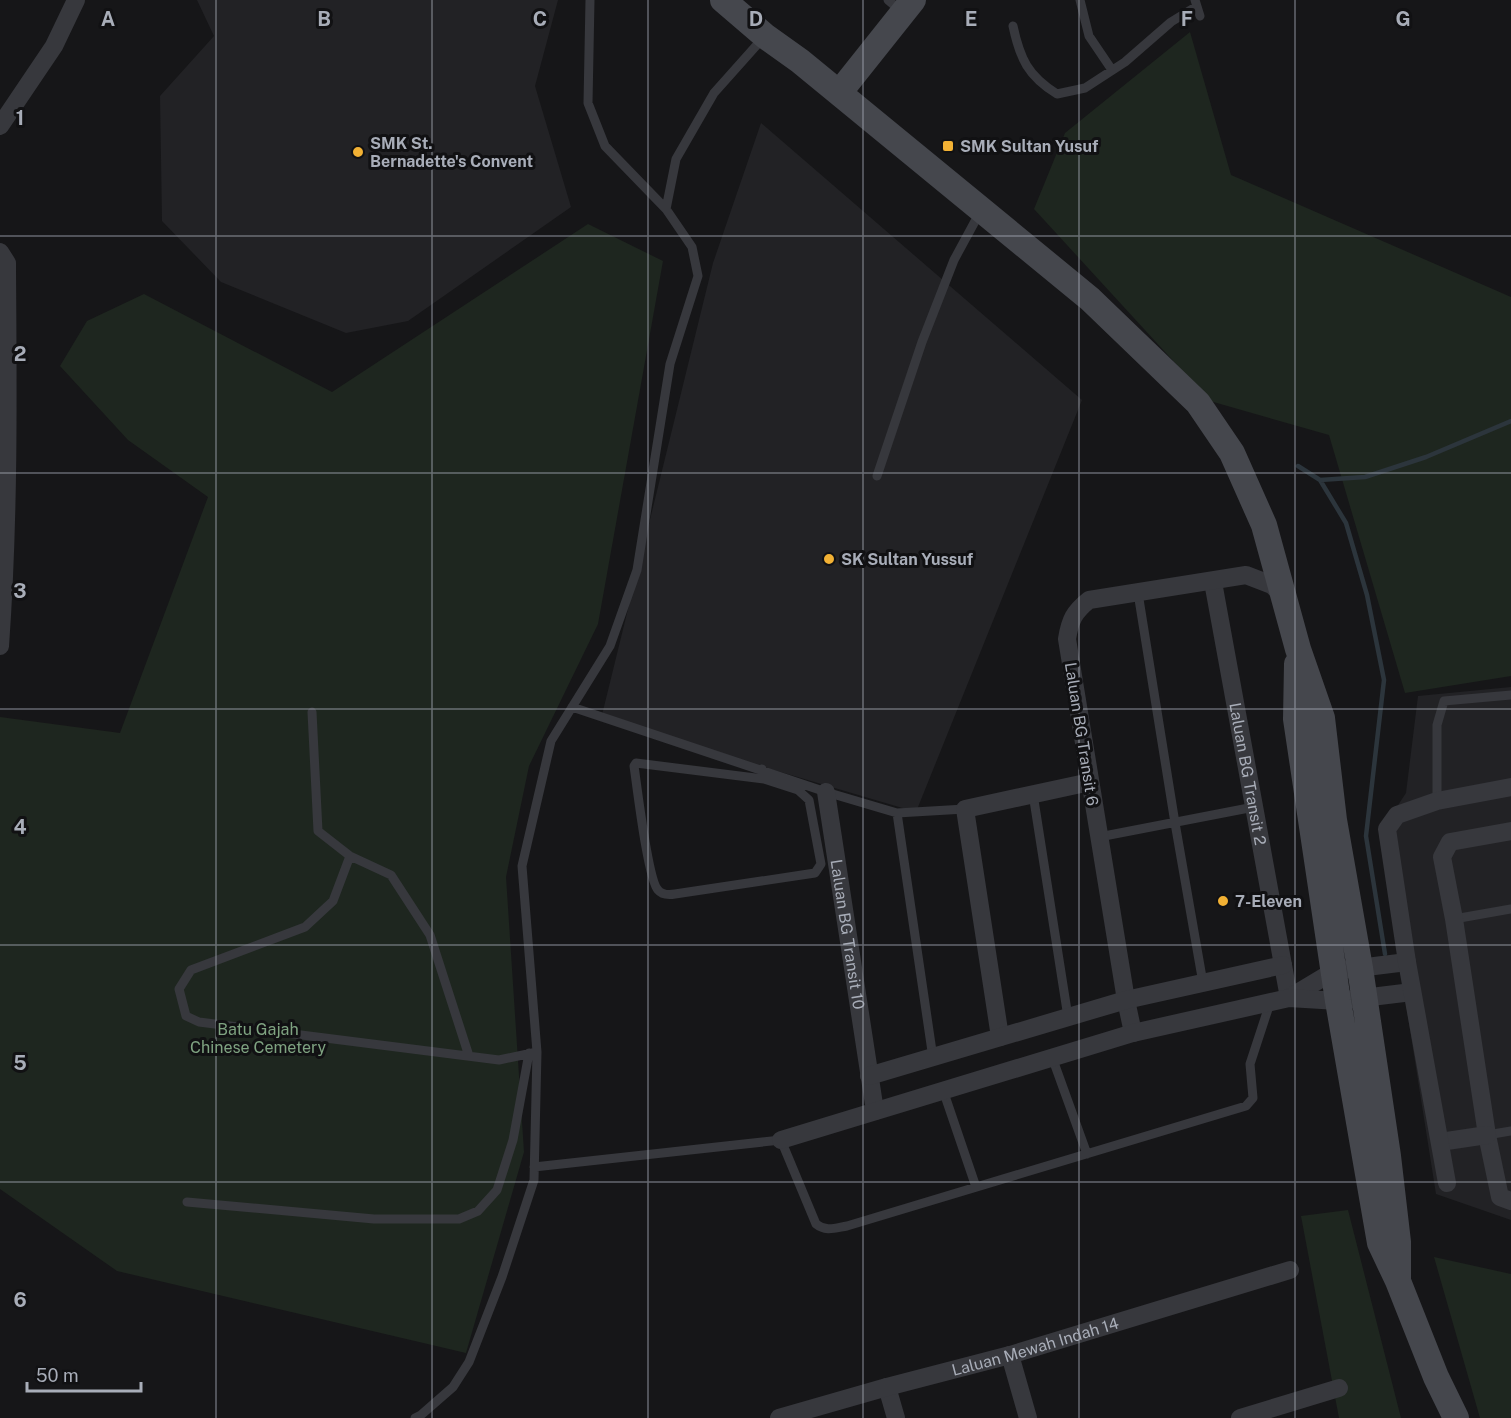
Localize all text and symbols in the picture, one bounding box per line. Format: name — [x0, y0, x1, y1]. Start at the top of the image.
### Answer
text: A — [101, 7, 115, 31]
text: B — [317, 7, 331, 31]
text: C — [533, 7, 547, 31]
text: D — [749, 7, 763, 31]
text: E — [965, 7, 977, 31]
text: F — [1181, 7, 1193, 31]
text: G — [1395, 7, 1411, 31]
text: 1 — [16, 106, 24, 130]
place label: SMK St. Bernadette's Convent — [370, 134, 533, 171]
place label: SMK Sultan Yusuf — [960, 137, 1099, 156]
marker: SMK Sultan Yusuf — [941, 139, 955, 153]
marker: SMK St. Bernadette's Convent — [351, 145, 365, 159]
text: 2 — [14, 342, 26, 366]
place label: SK Sultan Yussuf — [841, 550, 974, 569]
marker: SK Sultan Yussuf — [822, 552, 836, 566]
text: 3 — [13, 579, 27, 603]
street label: Laluan BG Transit 6 — [1061, 661, 1102, 807]
street label: Laluan BG Transit 2 — [1225, 701, 1270, 847]
text: 4 — [13, 815, 27, 839]
street label: Laluan BG Transit 10 — [826, 858, 868, 1011]
place label: 7-Eleven — [1235, 892, 1302, 911]
marker: 7-Eleven — [1216, 894, 1230, 908]
park label: Batu Gajah Chinese Cemetery — [190, 1020, 327, 1057]
text: 5 — [13, 1051, 27, 1075]
text: 6 — [13, 1288, 27, 1312]
street label: Laluan Mewah Indah 14 — [950, 1314, 1121, 1380]
scale bar — [27, 1355, 141, 1393]
text: 50 m — [36, 1365, 79, 1386]

